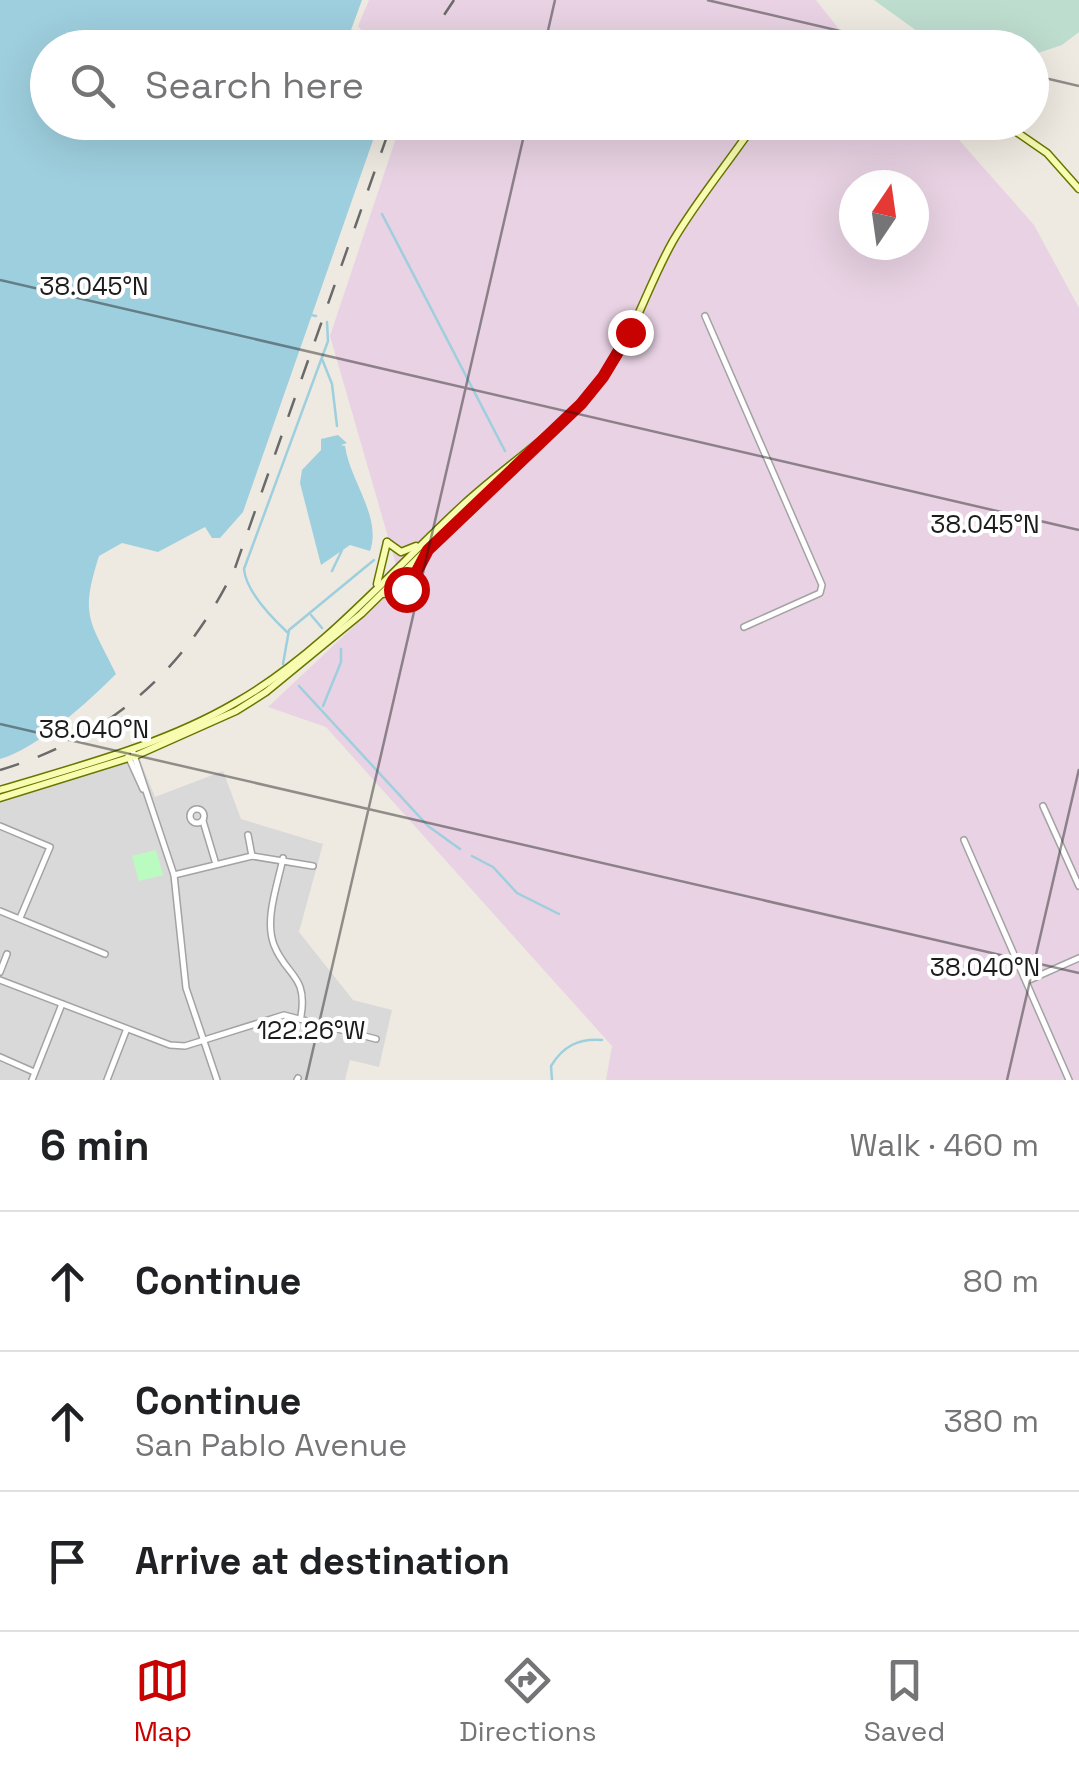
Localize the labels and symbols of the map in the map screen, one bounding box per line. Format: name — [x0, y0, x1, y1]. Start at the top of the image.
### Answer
north arrow — [839, 170, 929, 260]
text: 38.045°N — [39, 270, 149, 302]
route end — [608, 310, 654, 356]
text: 38.045°N — [930, 508, 1040, 540]
route start — [384, 567, 430, 613]
text: 38.040°N — [39, 713, 149, 745]
text: 38.040°N — [930, 951, 1040, 983]
text: 122.26°W — [257, 1014, 365, 1046]

